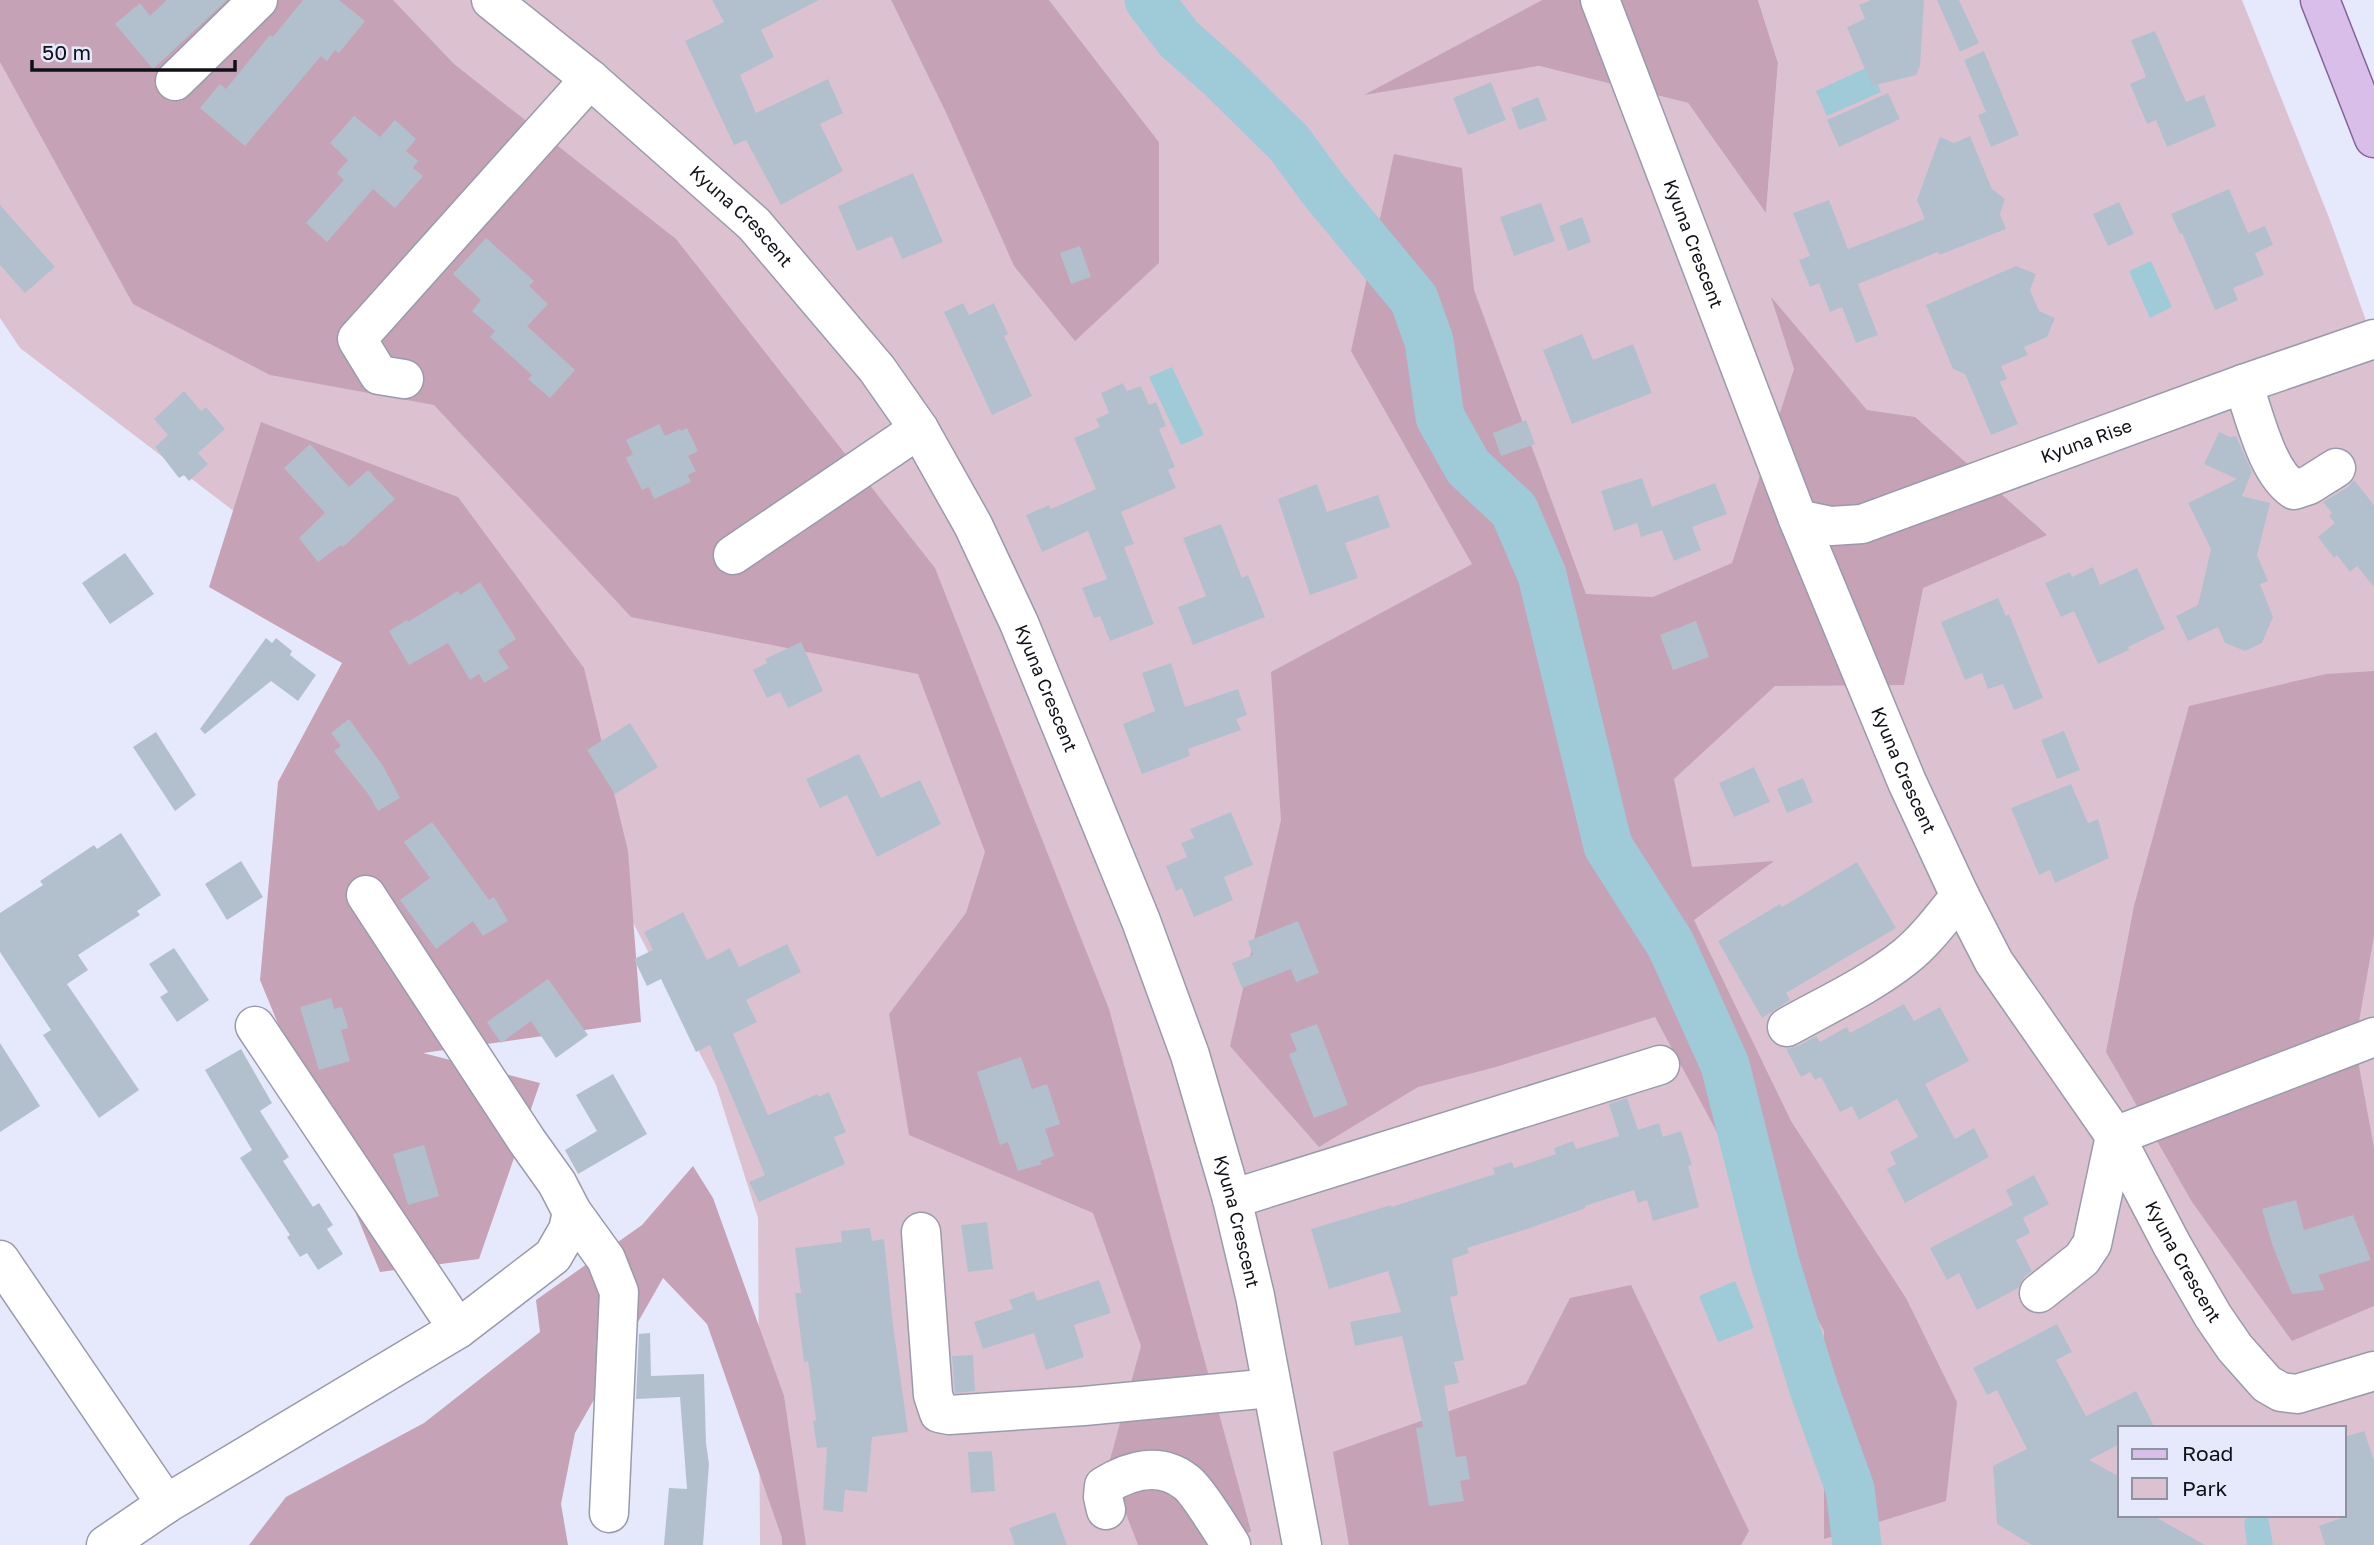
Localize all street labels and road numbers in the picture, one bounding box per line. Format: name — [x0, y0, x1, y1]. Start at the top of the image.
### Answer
street label: Kyuna Crescent — [686, 160, 798, 271]
street label: Kyuna Crescent — [1659, 176, 1728, 311]
street label: Kyuna Rise — [2038, 414, 2135, 467]
street label: Kyuna Crescent — [1011, 621, 1083, 755]
street label: Kyuna Crescent — [1867, 703, 1941, 837]
street label: Kyuna Crescent — [1210, 1152, 1265, 1290]
street label: Kyuna Crescent — [2141, 1197, 2226, 1327]

